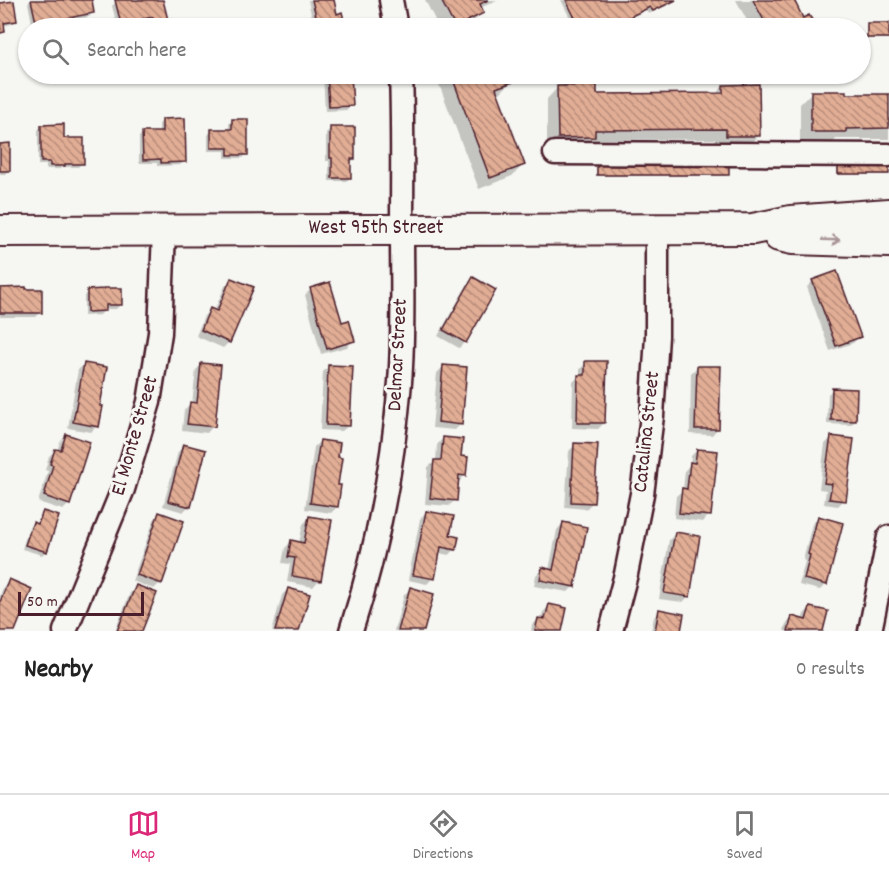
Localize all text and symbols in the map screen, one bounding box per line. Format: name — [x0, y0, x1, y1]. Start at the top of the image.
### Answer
search box — [18, 18, 871, 84]
icon: search — [39, 35, 72, 68]
text: Search here — [87, 36, 186, 67]
street label: West 95th Street — [308, 214, 444, 244]
one-way arrow — [821, 235, 841, 246]
street label: Delmar Street — [381, 298, 417, 412]
street label: Catalina Street — [627, 369, 669, 494]
street label: El Monte Street — [105, 372, 168, 500]
scale bar — [18, 589, 144, 616]
text: 50 m — [27, 591, 58, 614]
text: Nearby — [24, 652, 92, 689]
text: 0 results — [796, 656, 865, 684]
tab: Map — [127, 807, 160, 866]
tab: Directions — [413, 807, 473, 866]
tab: Saved — [727, 807, 762, 866]

